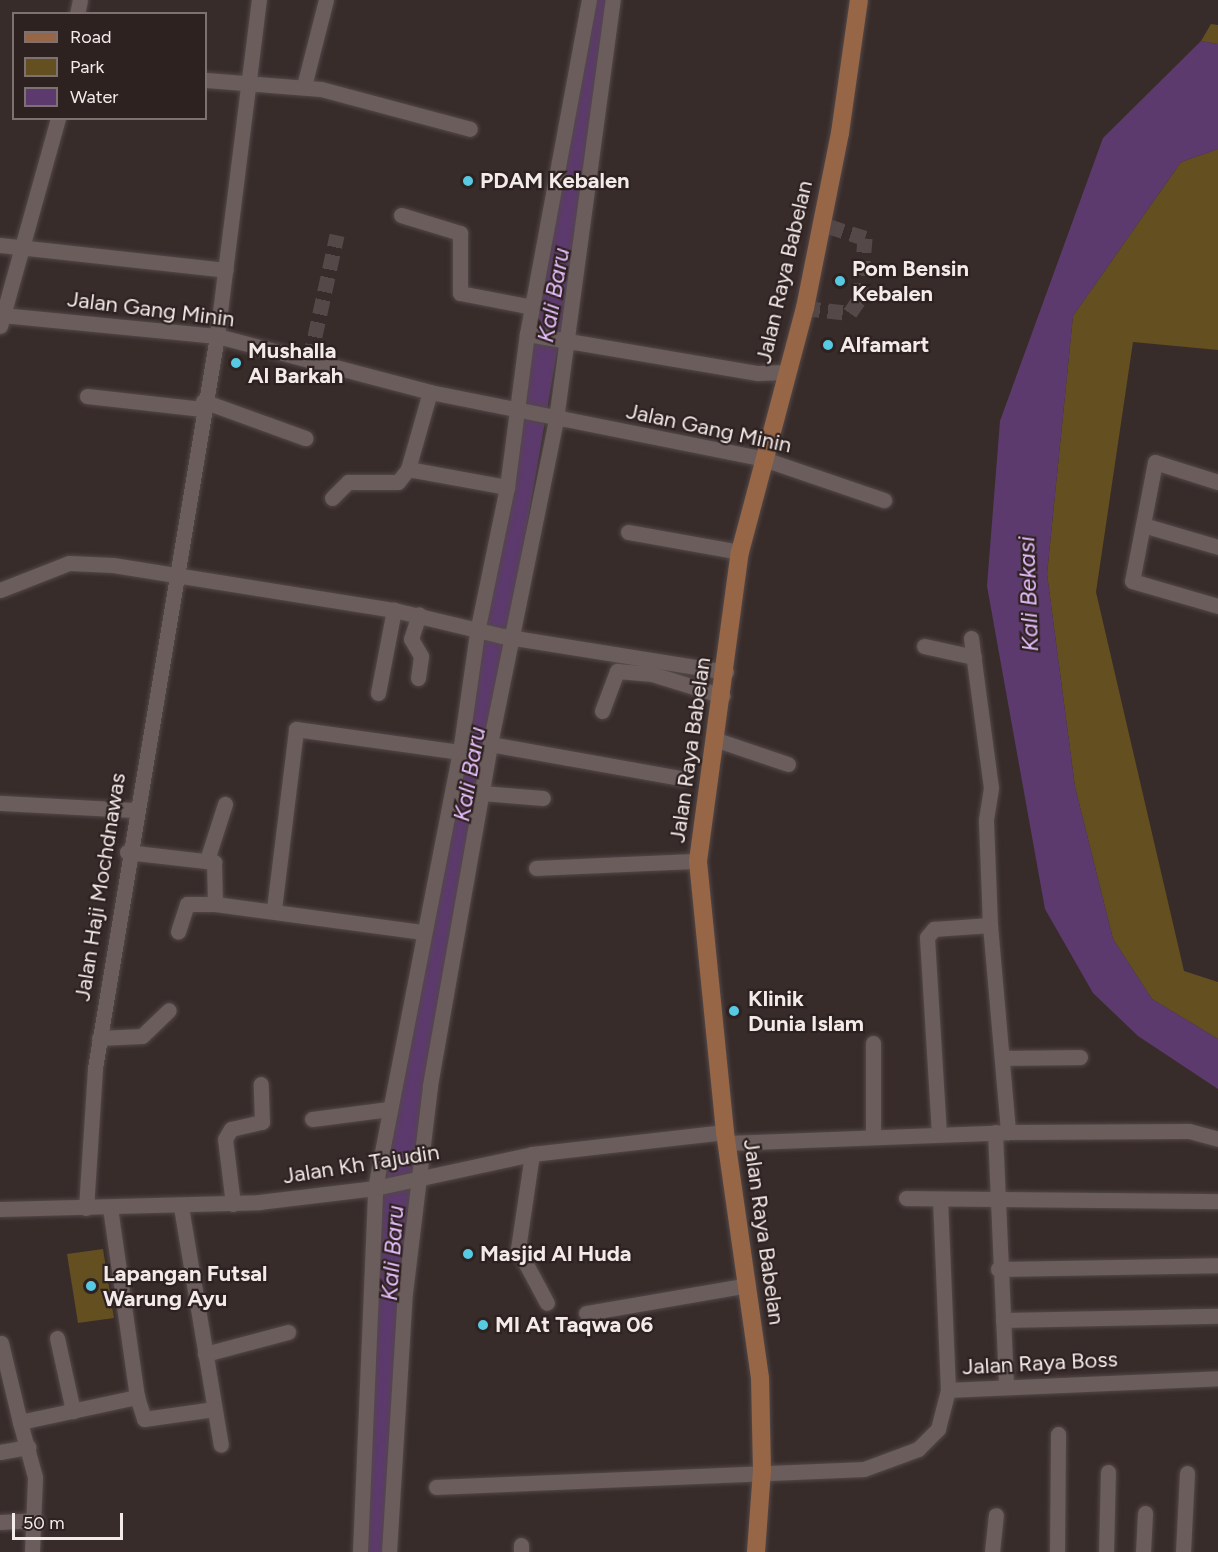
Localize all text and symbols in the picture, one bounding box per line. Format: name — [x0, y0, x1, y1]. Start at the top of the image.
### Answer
legend — [12, 12, 207, 120]
text: Road — [70, 26, 111, 48]
text: Park — [70, 56, 104, 78]
text: Water — [70, 86, 118, 108]
place label: PDAM Kebalen — [480, 168, 630, 194]
marker: PDAM Kebalen — [461, 174, 475, 188]
street label: Jalan Raya Babelan — [750, 178, 818, 366]
water label: Kali Baru — [531, 245, 575, 345]
place label: Pom Bensin Kebalen — [852, 255, 969, 306]
marker: Pom Bensin Kebalen — [833, 274, 847, 288]
street label: Jalan Gang Minin — [66, 286, 236, 332]
place label: Alfamart — [840, 332, 929, 358]
place label: Mushalla Al Barkah — [248, 337, 343, 388]
marker: Alfamart — [821, 338, 835, 352]
marker: Mushalla Al Barkah — [229, 356, 243, 370]
street label: Jalan Gang Minin — [624, 398, 794, 458]
water label: Kali Bekasi — [1012, 536, 1044, 652]
street label: Jalan Raya Babelan — [664, 656, 716, 844]
water label: Kali Baru — [447, 724, 491, 824]
street label: Jalan Haji Mochdnawas — [69, 771, 131, 1003]
place label: Klinik Dunia Islam — [748, 985, 864, 1036]
marker: Klinik Dunia Islam — [725, 1002, 743, 1020]
street label: Jalan Raya Babelan — [738, 1138, 790, 1326]
street label: Jalan Kh Tajudin — [281, 1139, 441, 1189]
water label: Kali Baru — [374, 1204, 410, 1302]
place label: Masjid Al Huda — [480, 1241, 631, 1267]
marker: Masjid Al Huda — [461, 1247, 475, 1261]
place label: Lapangan Futsal Warung Ayu — [103, 1260, 267, 1312]
marker: Lapangan Futsal Warung Ayu — [84, 1279, 98, 1293]
place label: MI At Taqwa 06 — [495, 1312, 653, 1338]
marker: MI At Taqwa 06 — [476, 1318, 490, 1332]
street label: Jalan Raya Boss — [962, 1346, 1118, 1380]
scale bar — [15, 1501, 126, 1539]
text: 50 m — [23, 1512, 65, 1534]

